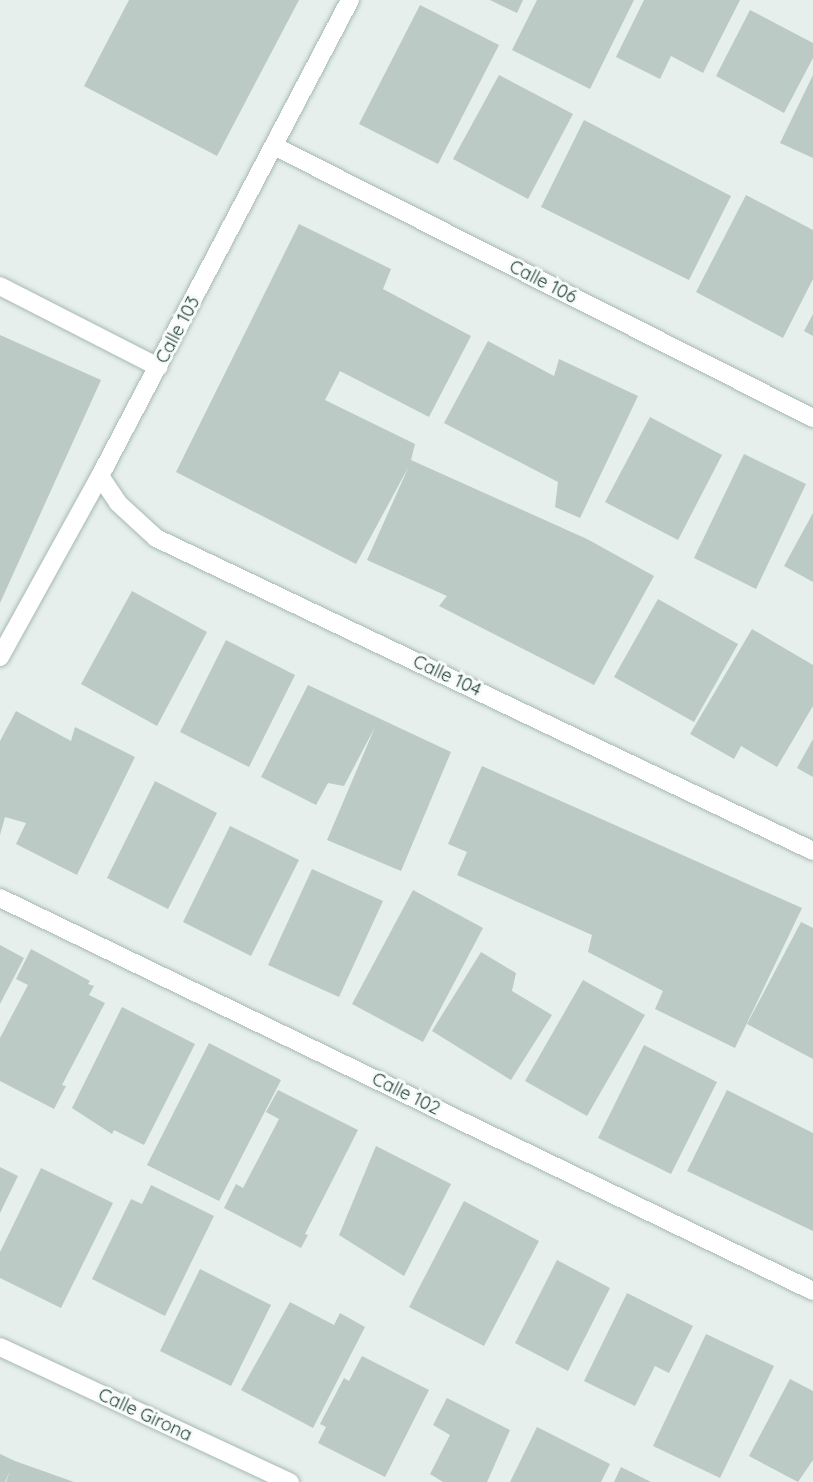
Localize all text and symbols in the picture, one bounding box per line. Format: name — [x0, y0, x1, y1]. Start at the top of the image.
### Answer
street label: Calle 106 — [506, 256, 580, 308]
street label: Calle 103 — [151, 293, 205, 367]
street label: Calle 104 — [409, 651, 485, 701]
street label: Calle 102 — [368, 1068, 444, 1120]
street label: Calle Girona — [95, 1384, 195, 1446]

